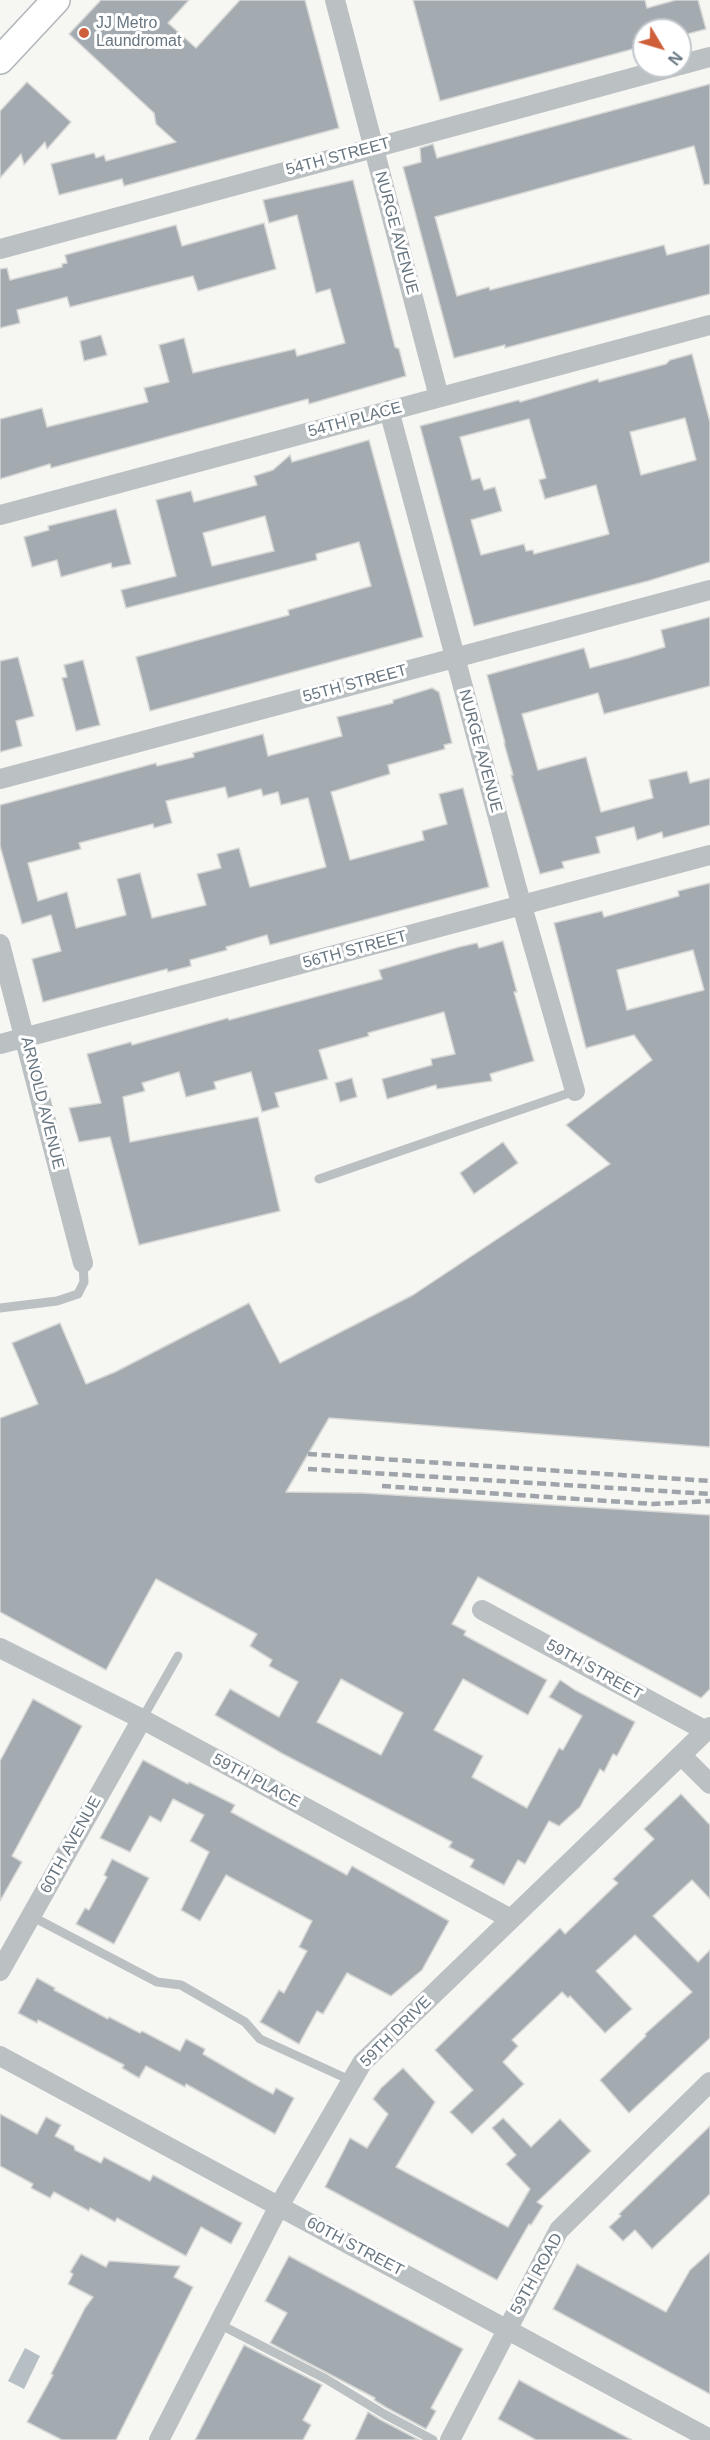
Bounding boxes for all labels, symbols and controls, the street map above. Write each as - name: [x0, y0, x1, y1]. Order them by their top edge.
- place label: JJ Metro Laundromat: [96, 14, 181, 52]
- north arrow: [632, 18, 692, 78]
- marker: JJ Metro Laundromat: [77, 26, 91, 40]
- text: N: [665, 48, 685, 68]
- street label: 54TH STREET: [284, 134, 392, 180]
- street label: NURGE AVENUE: [370, 169, 422, 297]
- street label: 54TH PLACE: [306, 398, 404, 442]
- street label: 55TH STREET: [301, 661, 409, 707]
- street label: NURGE AVENUE: [454, 687, 506, 815]
- street label: 56TH STREET: [301, 927, 409, 973]
- street label: ARNOLD AVENUE: [16, 1035, 68, 1171]
- street label: 59TH STREET: [543, 1636, 645, 1704]
- street label: 59TH PLACE: [209, 1750, 303, 1812]
- street label: 60TH AVENUE: [36, 1793, 106, 1897]
- street label: 59TH DRIVE: [357, 1993, 435, 2071]
- street label: 60TH STREET: [303, 2213, 407, 2281]
- street label: 59TH ROAD: [507, 2230, 567, 2318]

